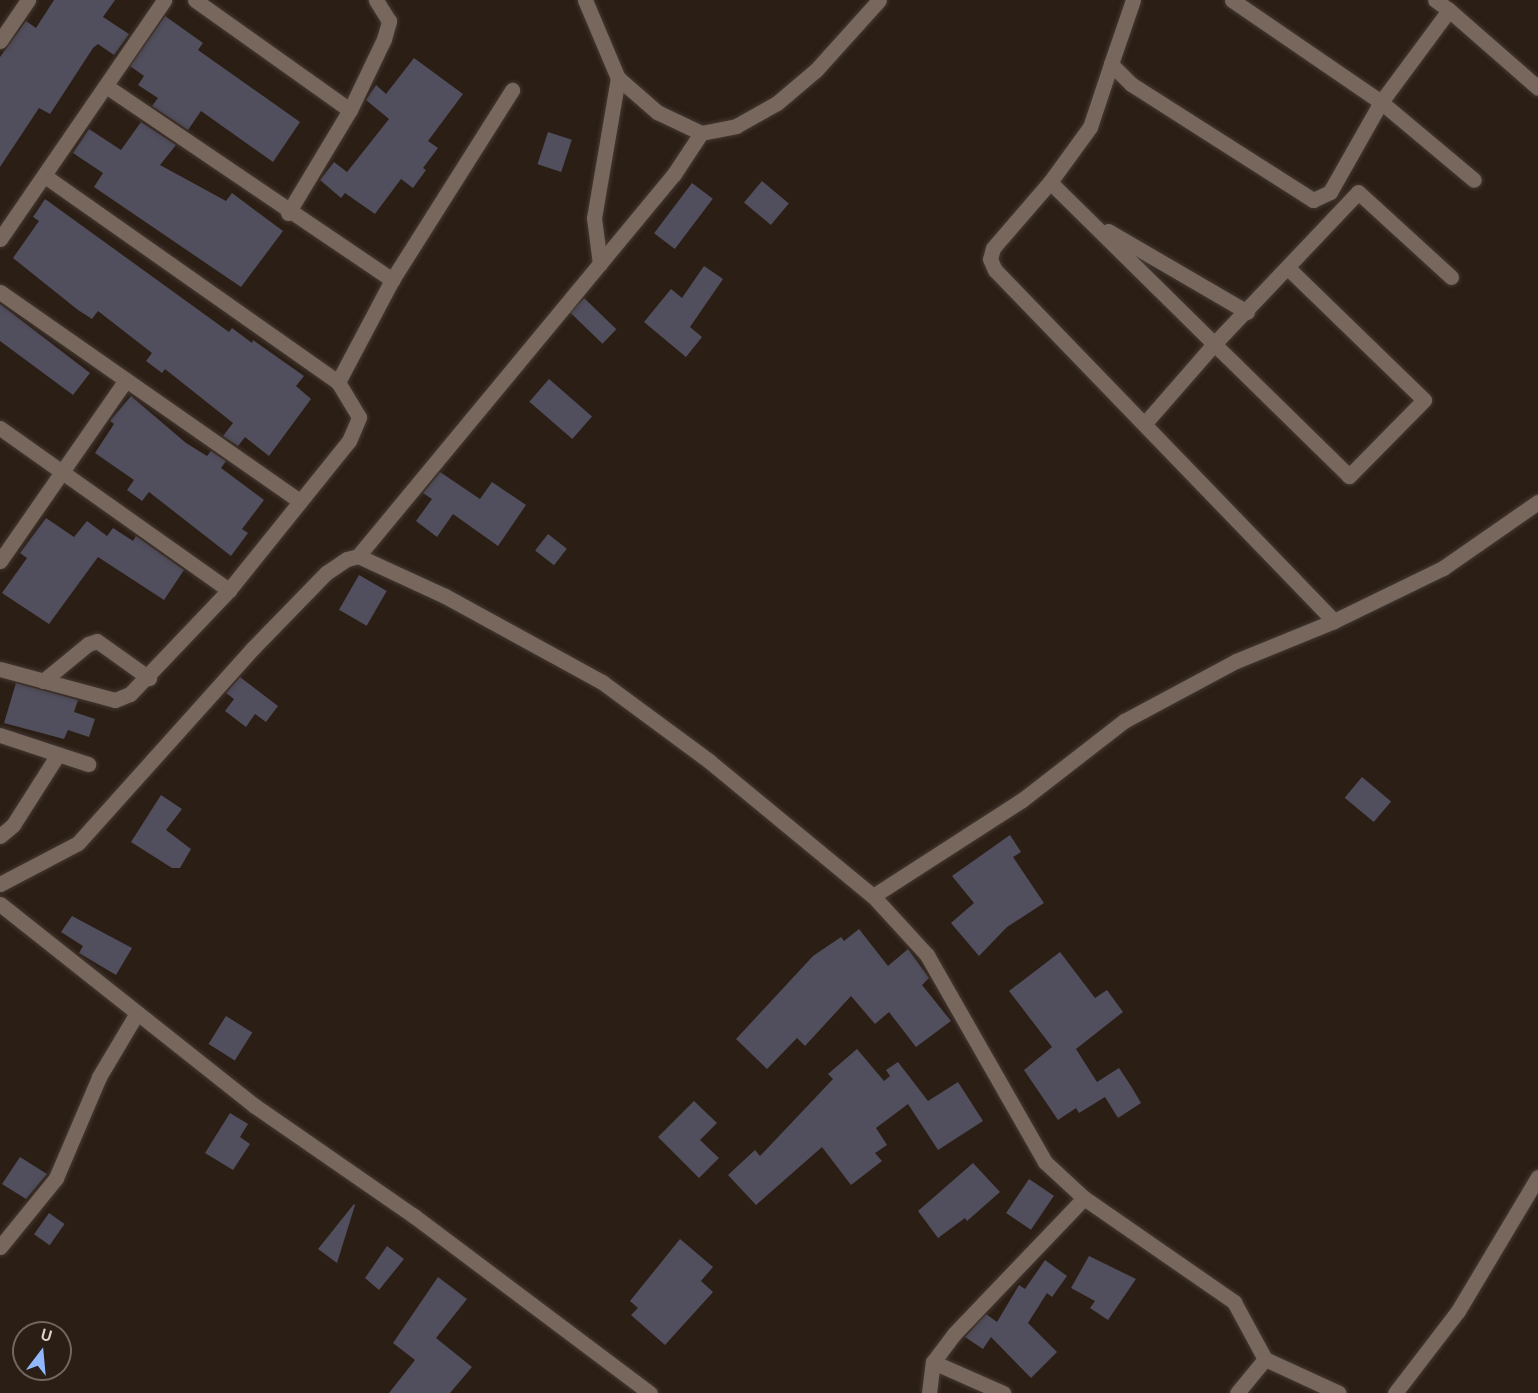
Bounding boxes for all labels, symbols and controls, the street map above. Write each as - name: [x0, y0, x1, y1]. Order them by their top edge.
- north arrow: [12, 1321, 72, 1381]
- text: U: [38, 1324, 55, 1347]

